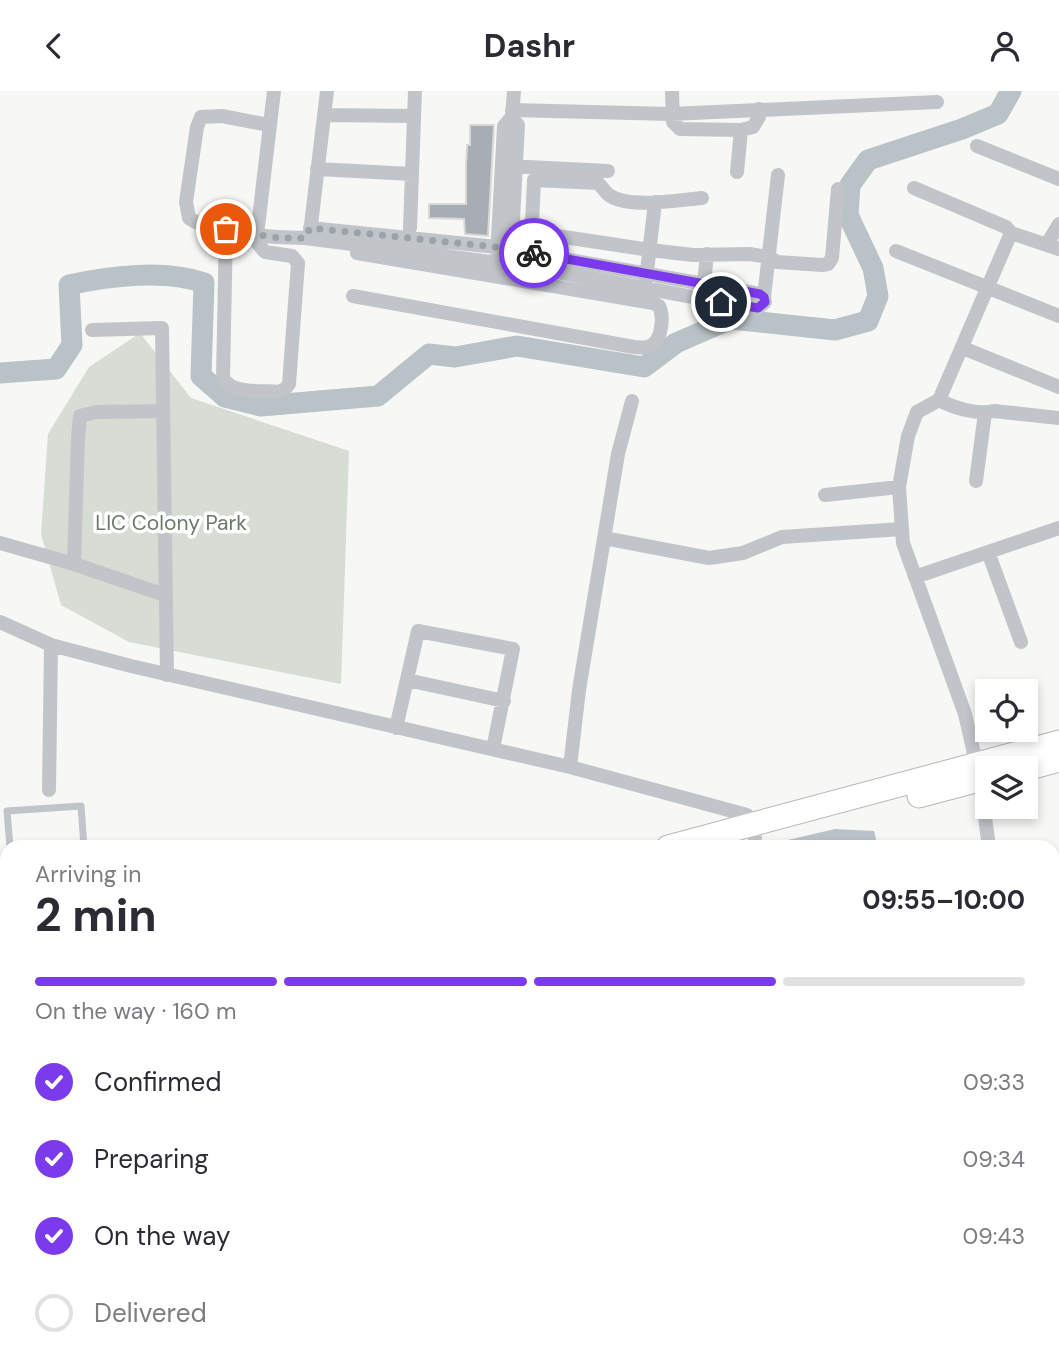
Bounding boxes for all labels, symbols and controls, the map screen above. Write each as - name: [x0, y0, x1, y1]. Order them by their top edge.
- text: Dashr: [484, 25, 575, 67]
- icon: back: [35, 27, 73, 65]
- icon: person: [986, 27, 1024, 65]
- pin: [196, 199, 256, 259]
- icon: bag: [207, 210, 245, 248]
- courier: [499, 218, 569, 288]
- icon: bike: [515, 234, 553, 272]
- pin: [691, 272, 751, 332]
- icon: home: [702, 283, 740, 321]
- park label: LIC Colony Park: [95, 509, 247, 537]
- map controls: [975, 679, 1038, 819]
- button: locate: [975, 679, 1038, 742]
- button: layers: [975, 756, 1038, 819]
- text: Arriving in: [35, 859, 141, 889]
- text: 09:55–10:00: [862, 883, 1025, 917]
- text: 2 min: [35, 885, 157, 945]
- text: On the way · 160 m: [35, 996, 236, 1026]
- icon: check: [35, 1063, 73, 1101]
- text: Confirmed: [94, 1065, 221, 1099]
- text: 09:33: [963, 1067, 1025, 1097]
- icon: check: [35, 1140, 73, 1178]
- text: Preparing: [94, 1142, 209, 1176]
- text: 09:34: [963, 1144, 1025, 1174]
- icon: check: [35, 1217, 73, 1255]
- text: On the way: [94, 1219, 230, 1253]
- text: 09:43: [963, 1221, 1025, 1251]
- text: Delivered: [94, 1296, 207, 1330]

